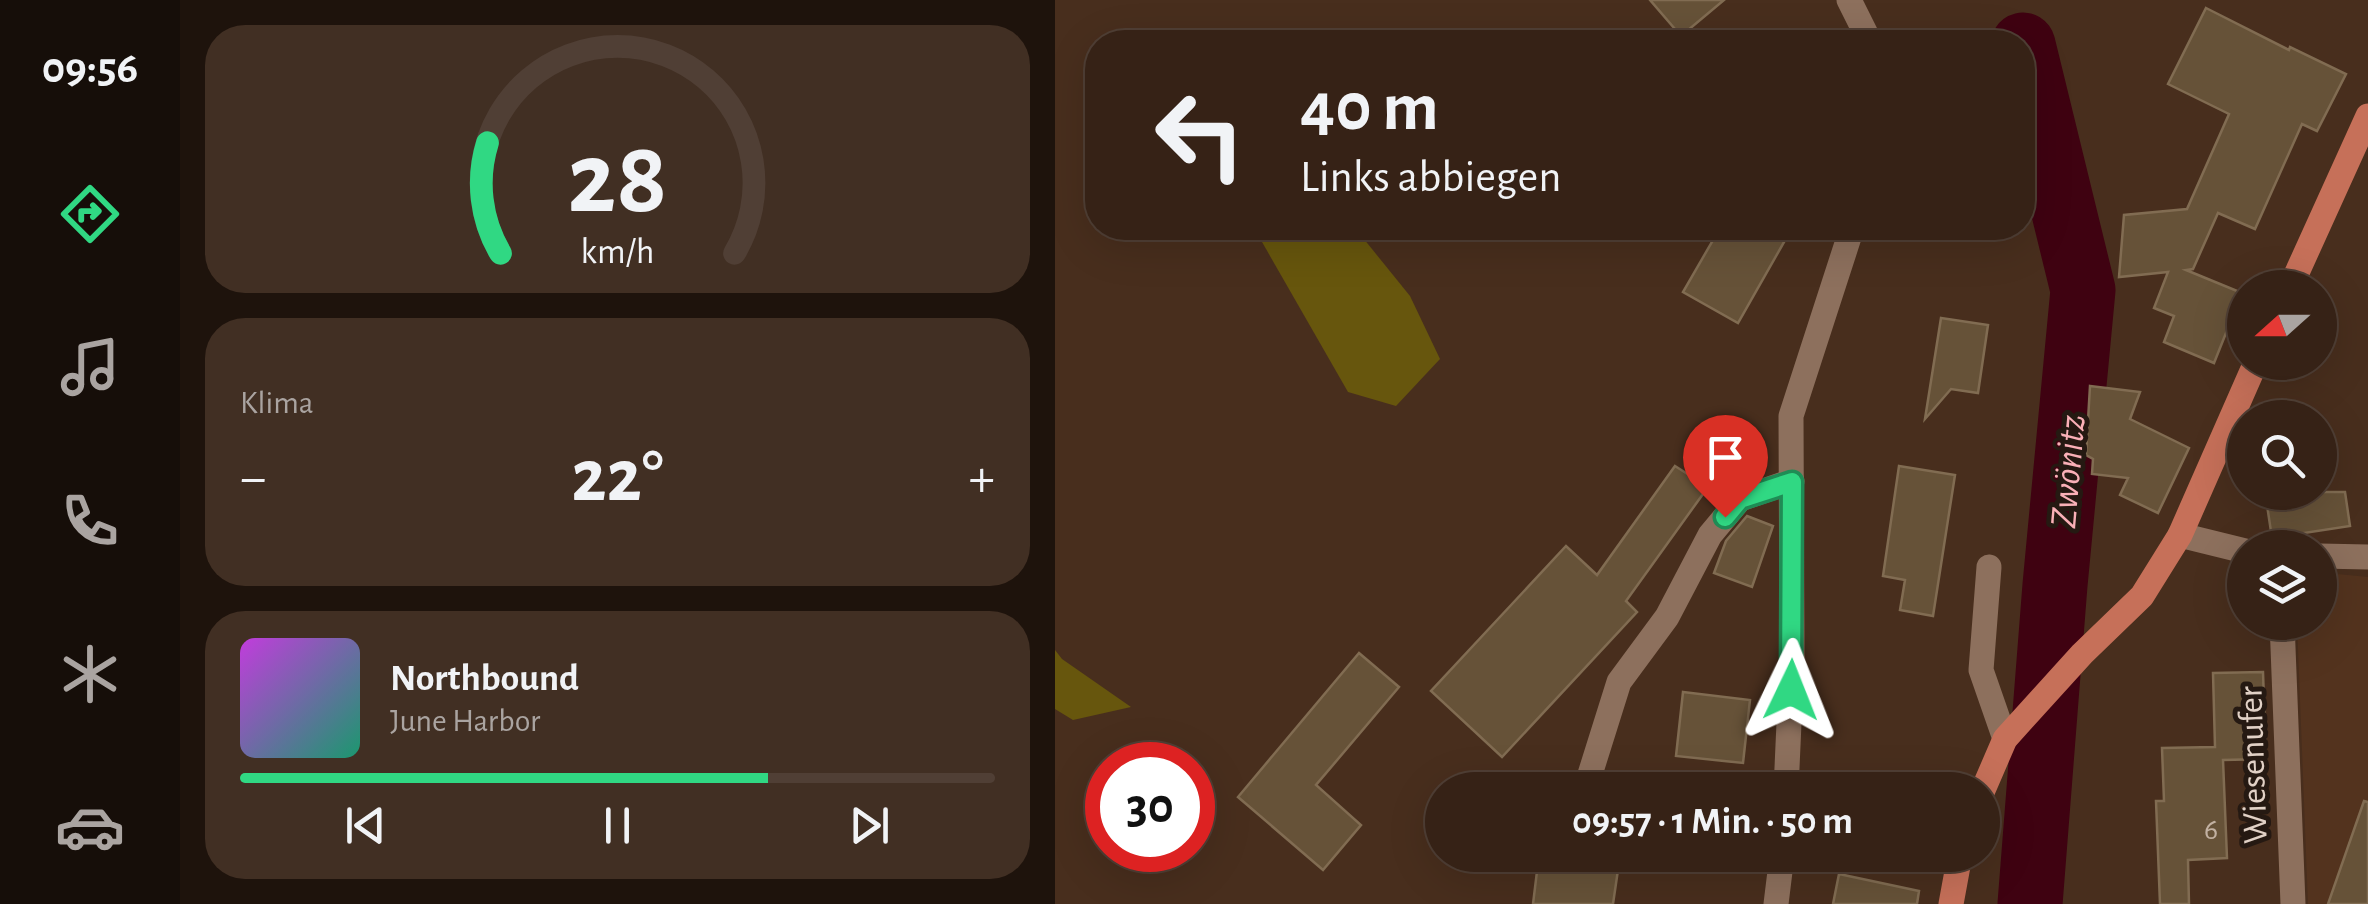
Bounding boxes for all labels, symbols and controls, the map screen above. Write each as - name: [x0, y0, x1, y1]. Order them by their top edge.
- text: 09:56: [42, 46, 138, 91]
- icon: left: [1135, 70, 1265, 200]
- text: 40 m: [1300, 73, 1439, 143]
- text: 28: [567, 128, 668, 232]
- text: Links abbiegen: [1300, 155, 1562, 200]
- icon: directions: [55, 179, 125, 249]
- text: km/h: [581, 234, 654, 270]
- north arrow: [2227, 270, 2337, 380]
- map controls: [2227, 270, 2337, 640]
- icon: music: [55, 332, 125, 402]
- text: Klima: [240, 387, 314, 419]
- button: search: [2227, 400, 2337, 510]
- water label: Zwönitz: [2045, 413, 2093, 529]
- pin: [1683, 415, 1768, 518]
- icon: arrive: [1698, 430, 1753, 485]
- text: 22°: [571, 440, 664, 515]
- text: −: [240, 451, 266, 506]
- text: +: [969, 451, 995, 506]
- icon: phone: [55, 486, 125, 556]
- button: layers: [2227, 530, 2337, 640]
- position arrow: [1739, 638, 1843, 742]
- icon: climate: [55, 639, 125, 709]
- text: Northbound: [390, 660, 579, 698]
- street label: Wiesenufer: [2233, 685, 2274, 844]
- text: June Harbor: [390, 705, 540, 737]
- speed limit sign: 30: [1085, 742, 1215, 872]
- icon: car: [55, 792, 125, 862]
- icon: previous: [338, 798, 393, 853]
- icon: pause: [590, 798, 645, 853]
- icon: next: [842, 798, 897, 853]
- text: 09:57 · 1 Min. · 50 m: [1572, 803, 1853, 841]
- house number: 6: [2204, 815, 2218, 845]

